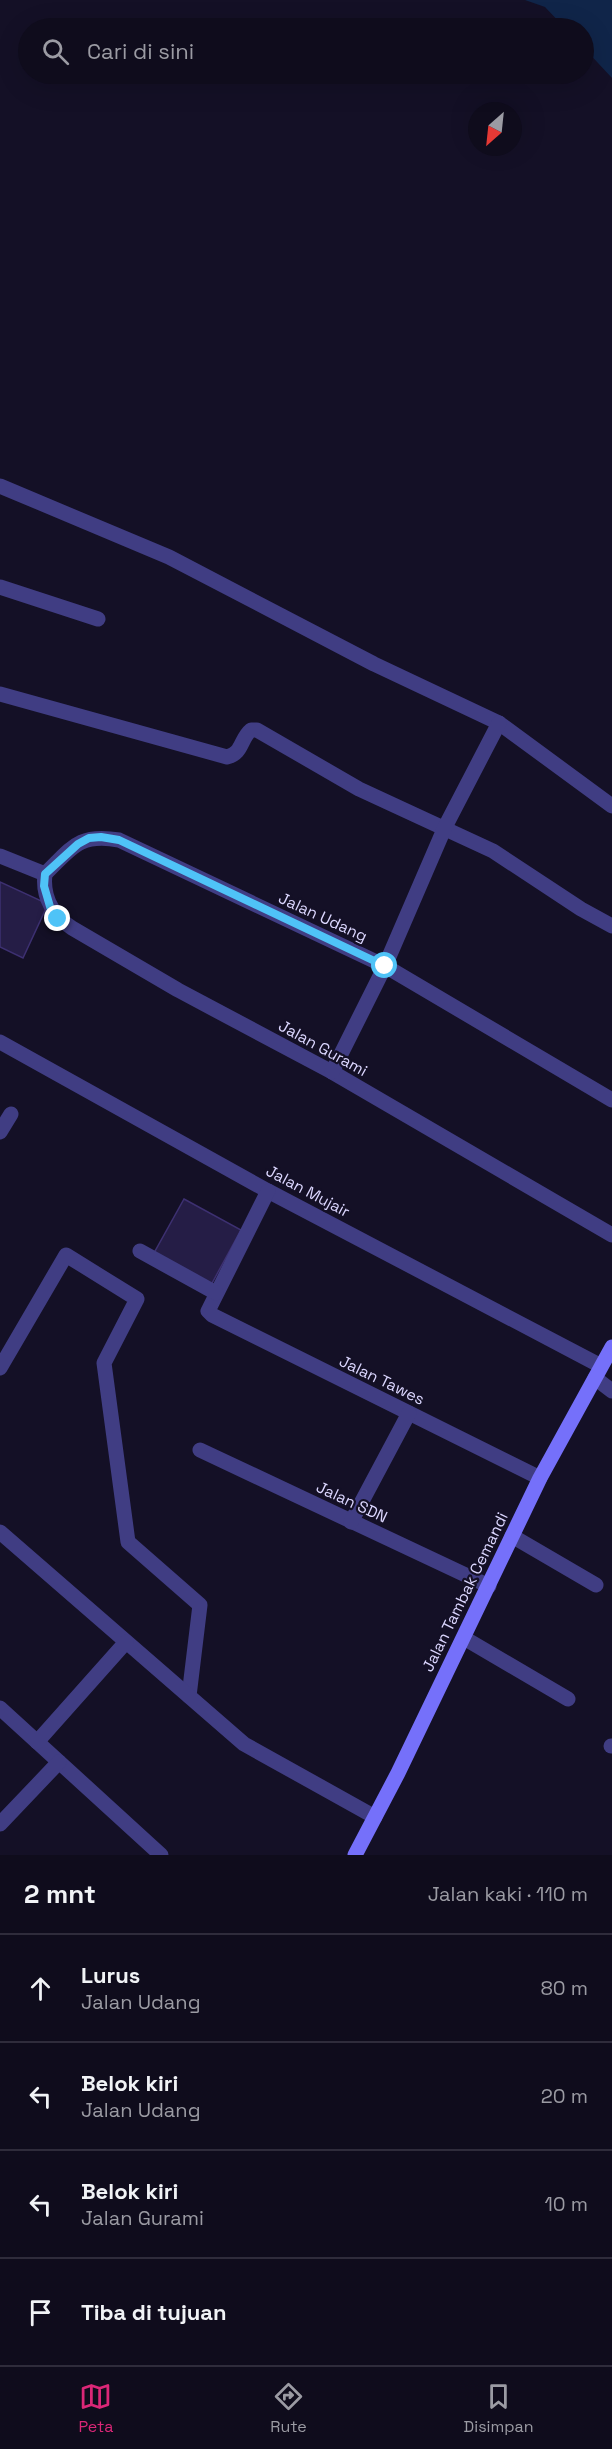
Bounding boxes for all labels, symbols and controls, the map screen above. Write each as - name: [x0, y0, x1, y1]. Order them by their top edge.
- search box: [18, 18, 594, 84]
- icon: search: [39, 35, 72, 68]
- text: Cari di sini: [87, 37, 194, 65]
- north arrow: [468, 102, 522, 156]
- street label: Jalan Udang: [275, 887, 371, 947]
- route end: [44, 905, 70, 931]
- route start: [371, 952, 397, 978]
- street label: Jalan Gurami: [275, 1015, 371, 1081]
- street label: Jalan Mujair: [262, 1160, 354, 1222]
- street label: Jalan Tawes: [336, 1350, 428, 1410]
- street label: Jalan SDN: [313, 1476, 391, 1528]
- street label: Jalan Tambak Cemandi: [417, 1509, 513, 1675]
- text: 2 mnt: [24, 1877, 96, 1911]
- text: Jalan kaki · 110 m: [428, 1881, 588, 1907]
- text: Lurus: [81, 1961, 140, 1989]
- icon: ahead: [24, 1972, 57, 2005]
- text: 80 m: [540, 1975, 588, 2001]
- text: Jalan Udang: [81, 1989, 200, 2015]
- text: Belok kiri: [81, 2069, 178, 2097]
- icon: left: [24, 2080, 57, 2113]
- text: 20 m: [541, 2083, 588, 2109]
- text: Jalan Udang: [81, 2097, 200, 2123]
- text: Belok kiri: [81, 2177, 178, 2205]
- icon: left: [24, 2188, 57, 2221]
- text: 10 m: [544, 2191, 588, 2217]
- text: Jalan Gurami: [81, 2205, 204, 2231]
- icon: arrive: [24, 2296, 57, 2329]
- text: Tiba di tujuan: [81, 2298, 227, 2326]
- tab: Peta: [78, 2380, 113, 2437]
- tab: Rute: [270, 2380, 307, 2437]
- tab: Disimpan: [464, 2380, 534, 2437]

